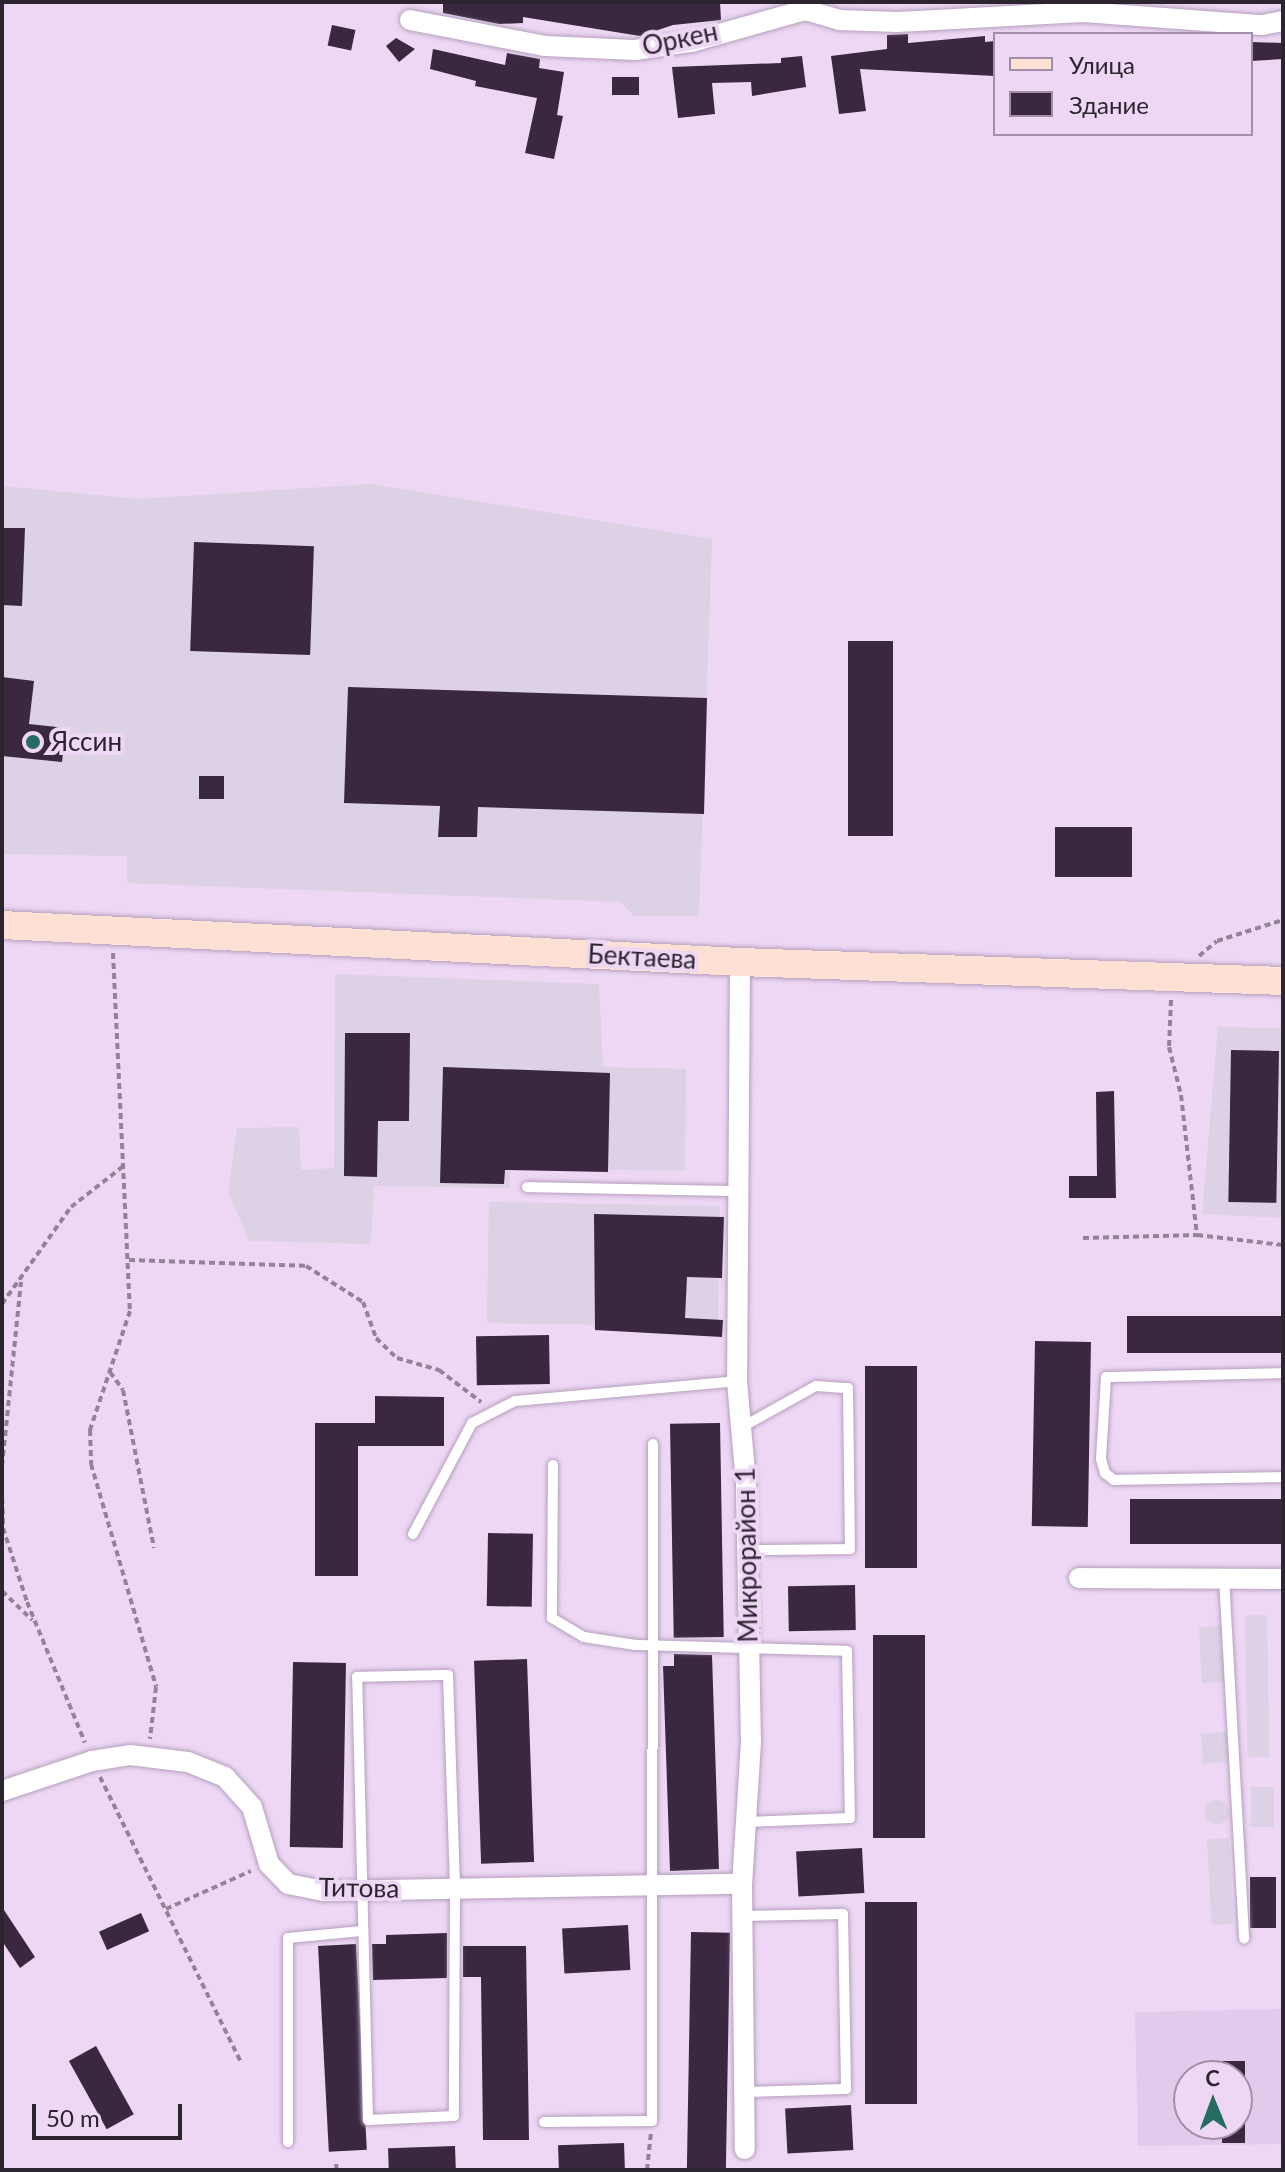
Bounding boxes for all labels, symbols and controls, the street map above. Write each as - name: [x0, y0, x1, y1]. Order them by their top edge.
- street label: Оркен: [639, 16, 721, 62]
- legend: [993, 32, 1253, 136]
- text: Улица: [1069, 50, 1135, 79]
- text: Здание: [1069, 90, 1149, 119]
- place label: Яссин: [51, 726, 122, 758]
- marker: Яссин: [22, 731, 44, 753]
- street label: Бектаева: [587, 939, 697, 975]
- street label: Микрорайон 1: [730, 1467, 764, 1643]
- street label: Титова: [318, 1872, 400, 1904]
- north arrow: [1173, 2060, 1253, 2140]
- text: С: [1205, 2064, 1220, 2091]
- scale bar: [36, 2088, 186, 2138]
- text: 50 m: [46, 2103, 100, 2132]

